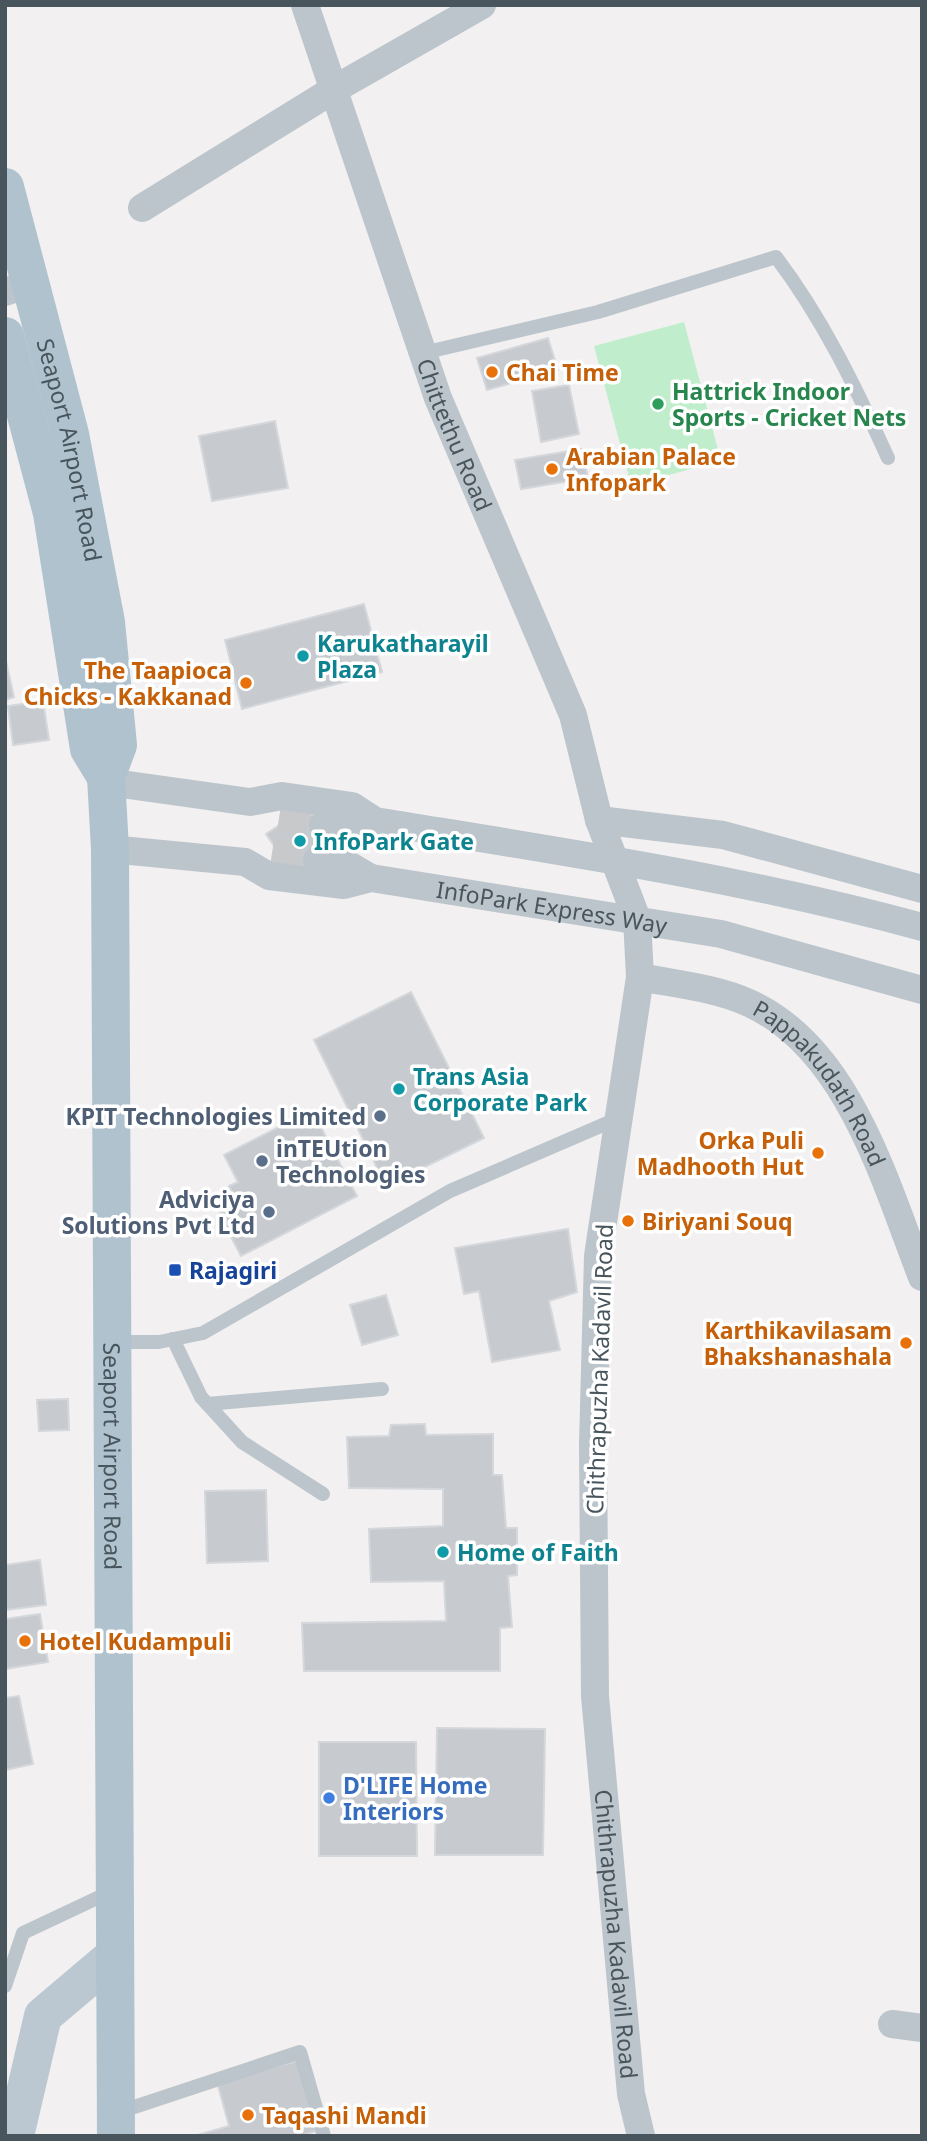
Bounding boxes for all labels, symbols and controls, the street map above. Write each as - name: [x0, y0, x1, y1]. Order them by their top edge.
- street label: Seaport Airport Road: [30, 335, 110, 564]
- street label: Chittethu Road: [410, 354, 500, 516]
- place label: Chai Time: [506, 356, 619, 388]
- marker: Chai Time: [484, 364, 500, 380]
- place label: Hattrick Indoor Sports - Cricket Nets: [672, 375, 906, 433]
- marker: Hattrick Indoor Sports - Cricket Nets: [650, 396, 666, 412]
- place label: Arabian Palace Infopark: [566, 440, 736, 498]
- marker: Arabian Palace Infopark: [544, 461, 560, 477]
- place label: Karukatharayil Plaza: [317, 627, 489, 685]
- marker: Karukatharayil Plaza: [295, 648, 311, 664]
- place label: The Taapioca Chicks - Kakkanad: [24, 654, 232, 712]
- marker: The Taapioca Chicks - Kakkanad: [238, 675, 254, 691]
- place label: InfoPark Gate: [314, 825, 474, 857]
- marker: InfoPark Gate: [292, 833, 308, 849]
- street label: InfoPark Express Way: [434, 873, 670, 941]
- street label: Pappakudath Road: [748, 992, 894, 1171]
- place label: Trans Asia Corporate Park: [413, 1060, 588, 1118]
- marker: Trans Asia Corporate Park: [391, 1081, 407, 1097]
- place label: KPIT Technologies Limited: [66, 1100, 366, 1132]
- marker: KPIT Technologies Limited: [372, 1108, 388, 1124]
- place label: Orka Puli Madhooth Hut: [637, 1124, 804, 1182]
- place label: inTEUtion Technologies: [276, 1132, 425, 1190]
- marker: Orka Puli Madhooth Hut: [810, 1145, 826, 1161]
- marker: inTEUtion Technologies: [254, 1153, 270, 1169]
- place label: Adviciya Solutions Pvt Ltd: [62, 1183, 255, 1241]
- marker: Adviciya Solutions Pvt Ltd: [261, 1204, 277, 1220]
- place label: Biriyani Souq: [642, 1205, 793, 1237]
- marker: Biriyani Souq: [620, 1213, 636, 1229]
- street label: Chithrapuzha Kadavil Road: [578, 1223, 620, 1515]
- place label: Rajagiri: [189, 1254, 277, 1286]
- marker: Rajagiri: [167, 1262, 183, 1278]
- place label: Karthikavilasam Bhakshanashala: [704, 1314, 892, 1372]
- marker: Karthikavilasam Bhakshanashala: [898, 1335, 914, 1351]
- street label: Seaport Airport Road: [96, 1342, 129, 1570]
- place label: Home of Faith: [457, 1536, 619, 1568]
- marker: Home of Faith: [435, 1544, 451, 1560]
- place label: Hotel Kudampuli: [39, 1625, 232, 1657]
- marker: Hotel Kudampuli: [17, 1633, 33, 1649]
- place label: D'LIFE Home Interiors: [343, 1769, 487, 1827]
- street label: Chithrapuzha Kadavil Road: [588, 1788, 646, 2080]
- marker: D'LIFE Home Interiors: [321, 1790, 337, 1806]
- place label: Taqashi Mandi: [262, 2099, 427, 2131]
- marker: Taqashi Mandi: [240, 2107, 256, 2123]

